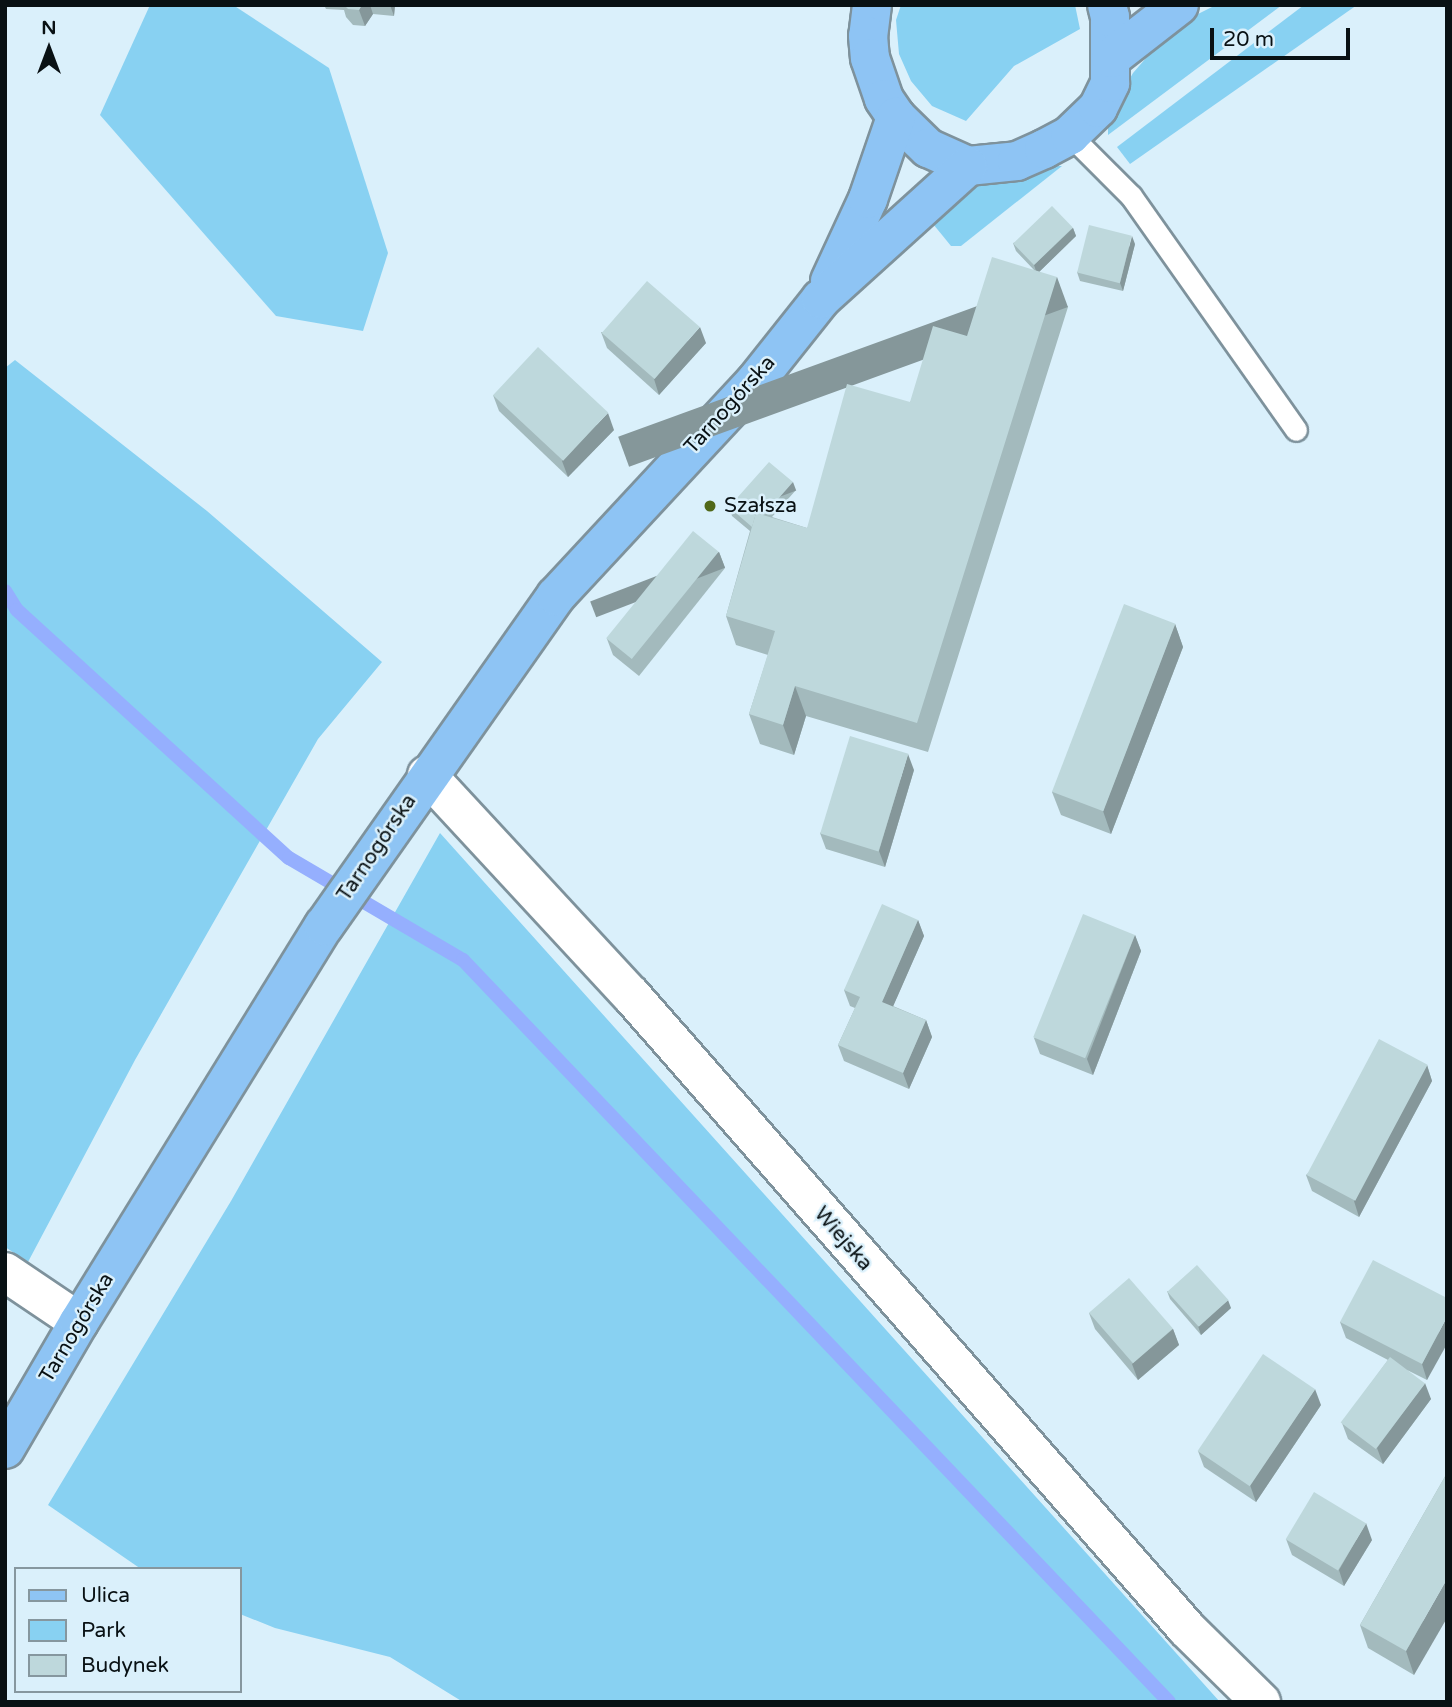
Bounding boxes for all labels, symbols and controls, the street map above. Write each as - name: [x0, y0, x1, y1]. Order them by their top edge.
- north arrow: [14, 14, 84, 84]
- scale bar: [1214, 14, 1354, 58]
- text: N: [41, 17, 57, 39]
- text: 20 m: [1223, 27, 1274, 52]
- street label: Tarnogórska: [679, 351, 781, 459]
- place label: Szałsza: [724, 493, 797, 519]
- marker: Szałsza: [702, 498, 718, 514]
- street label: Tarnogórska: [332, 790, 422, 906]
- street label: Wiejska: [808, 1202, 878, 1276]
- street label: Tarnogórska: [34, 1268, 120, 1388]
- legend: [14, 1567, 242, 1693]
- text: Ulica: [81, 1583, 130, 1608]
- text: Park: [81, 1618, 126, 1643]
- text: Budynek: [81, 1653, 169, 1678]

